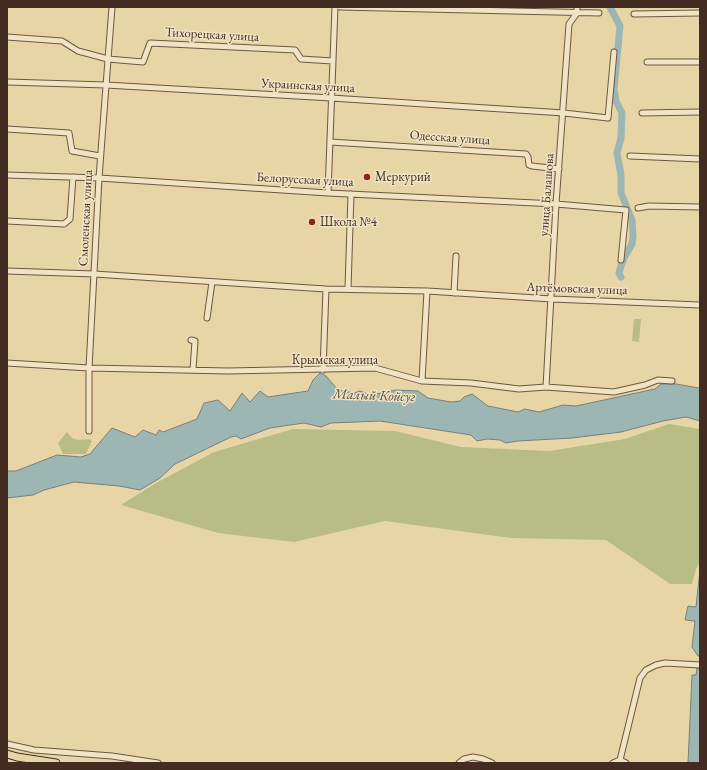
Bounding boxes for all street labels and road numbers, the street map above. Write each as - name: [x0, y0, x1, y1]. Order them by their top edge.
- street label: Тихорецкая улица: [164, 25, 260, 45]
- street label: Украинская улица: [261, 76, 355, 96]
- street label: Одесская улица: [409, 127, 491, 149]
- street label: улица Балашова: [536, 153, 558, 237]
- street label: Смоленская улица: [76, 169, 96, 267]
- street label: Белорусская улица: [256, 170, 354, 190]
- street label: Артёмовская улица: [526, 279, 628, 299]
- street label: Крымская улица: [292, 352, 378, 368]

